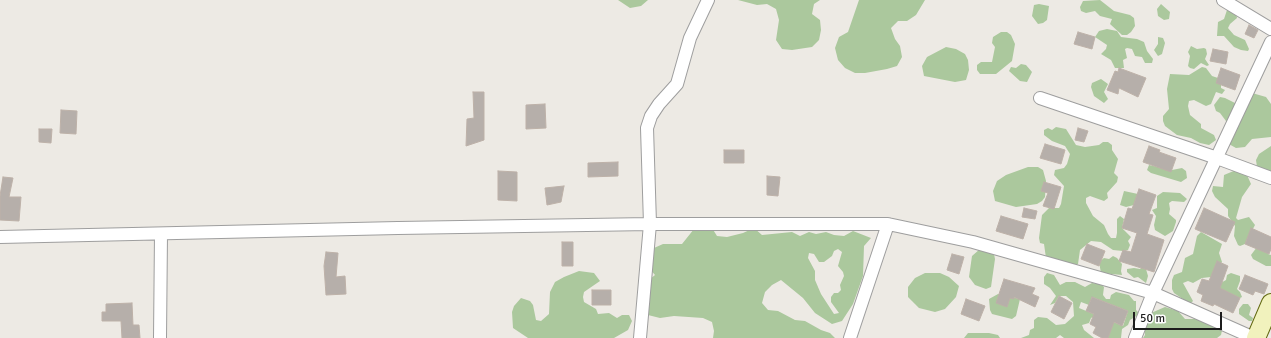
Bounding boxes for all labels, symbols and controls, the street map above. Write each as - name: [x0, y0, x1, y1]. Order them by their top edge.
- scale bar: [1135, 304, 1224, 330]
- text: 50 m: [1140, 311, 1165, 326]

